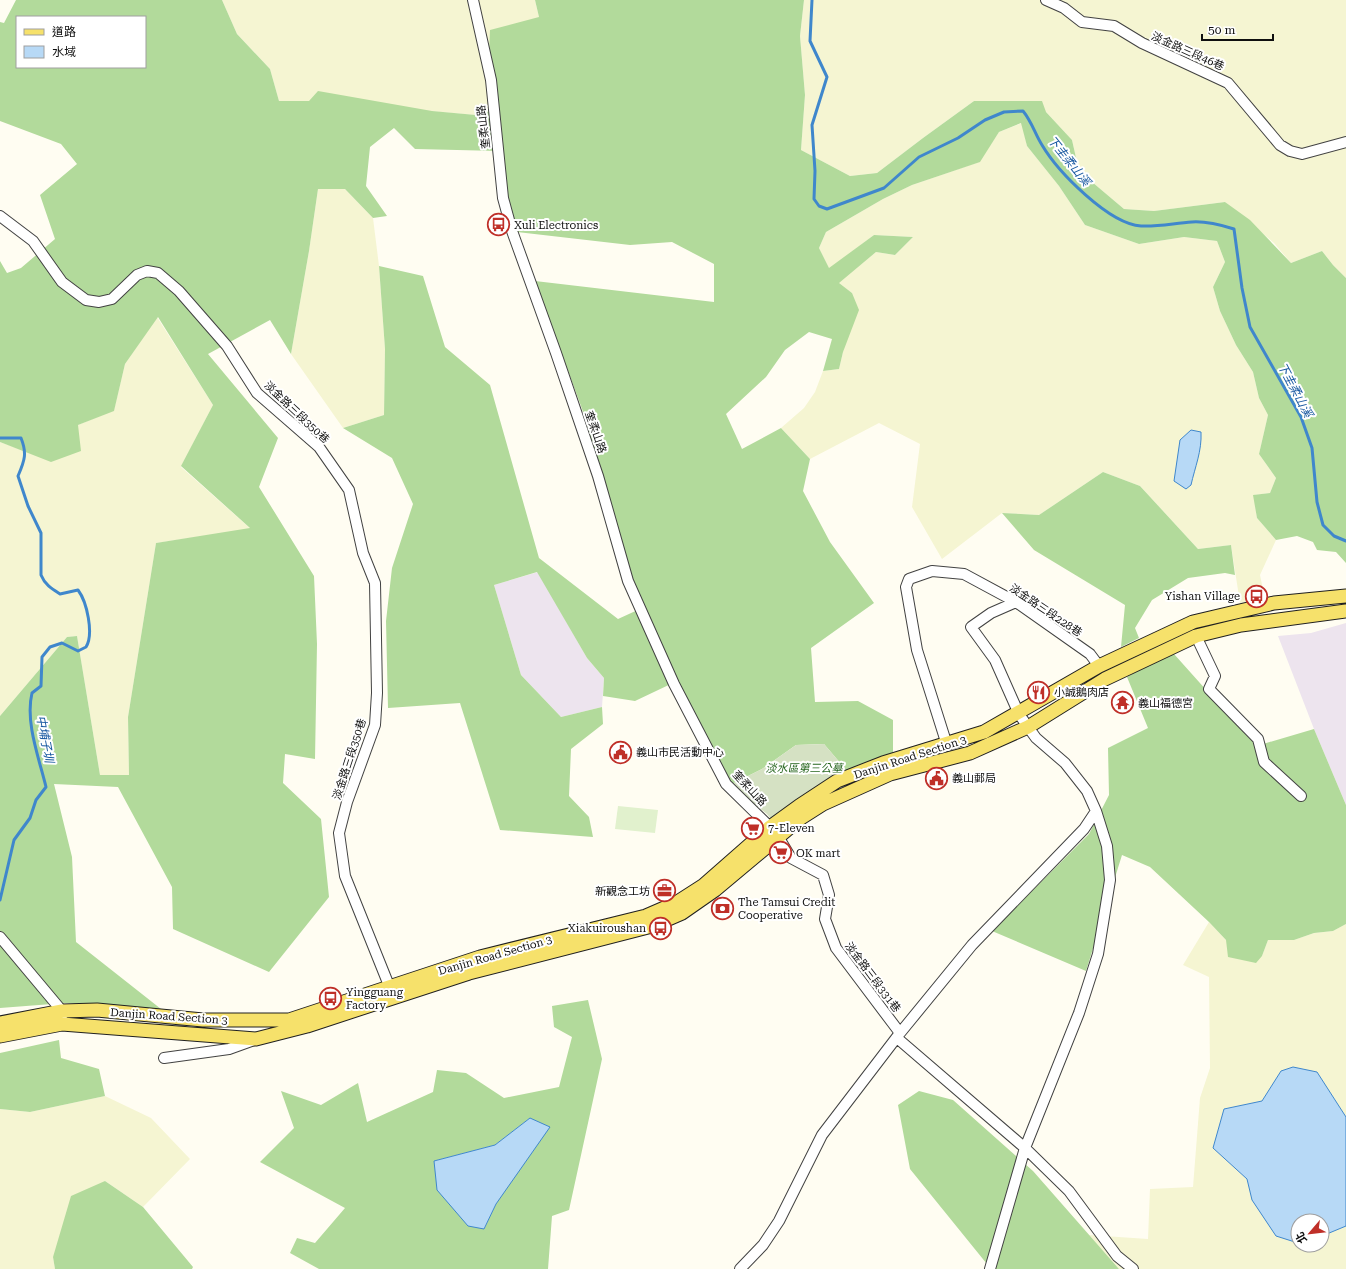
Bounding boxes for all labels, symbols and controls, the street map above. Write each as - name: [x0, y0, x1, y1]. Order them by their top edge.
- legend: [16, 16, 146, 68]
- scale bar: [1202, 16, 1273, 42]
- text: 50 m: [1208, 23, 1235, 37]
- text: 道路: [52, 25, 76, 39]
- street label: 淡金路三段46巷: [1149, 30, 1226, 73]
- text: 水域: [52, 45, 76, 59]
- street label: 奎柔山路: [474, 104, 493, 150]
- water label: 下圭柔山溪: [1045, 133, 1095, 190]
- bus stop icon: Xuli Electronics: [486, 212, 512, 238]
- place label: Xuli Electronics: [514, 219, 598, 232]
- water label: 下圭柔山溪: [1275, 360, 1316, 422]
- street label: 淡金路三段350巷: [261, 379, 332, 446]
- street label: 奎柔山路: [582, 409, 609, 455]
- street label: 淡金路三段228巷: [1007, 581, 1084, 639]
- bus stop icon: Yishan Village: [1243, 583, 1269, 609]
- place label: Yishan Village: [1165, 590, 1240, 603]
- restaurant icon: 小誠鵝肉店: [1025, 679, 1051, 705]
- place label: 小誠鵝肉店: [1054, 686, 1109, 699]
- temple icon: 義山福德宮: [1110, 690, 1136, 716]
- place label: 義山福德宮: [1138, 697, 1193, 710]
- water label: 中埔子圳: [34, 714, 57, 766]
- street label: 淡金路三段350巷: [330, 717, 369, 801]
- street label: Danjin Road Section 3: [852, 733, 968, 782]
- public building icon: 義山市民活動中心: [608, 739, 634, 765]
- place label: 義山市民活動中心: [636, 746, 724, 759]
- park label: 淡水區第三公墓: [766, 762, 844, 775]
- public building icon: 義山郵局: [923, 765, 949, 791]
- street label: 奎柔山路: [730, 768, 769, 809]
- place label: 義山郵局: [952, 772, 996, 785]
- supermarket icon: 7-Eleven: [740, 815, 766, 841]
- place label: 7-Eleven: [768, 822, 815, 835]
- supermarket icon: OK mart: [767, 840, 793, 866]
- place label: OK mart: [796, 847, 840, 860]
- office icon: 新觀念工坊: [652, 878, 678, 904]
- place label: 新觀念工坊: [595, 885, 650, 898]
- bank icon: The Tamsui Credit Cooperative: [709, 895, 735, 921]
- place label: The Tamsui Credit Cooperative: [738, 896, 835, 922]
- bus stop icon: Xiakuiroushan: [648, 915, 674, 941]
- place label: Xiakuiroushan: [568, 922, 646, 935]
- street label: Danjin Road Section 3: [437, 933, 554, 978]
- street label: 淡金路三段331巷: [842, 940, 903, 1015]
- bus stop icon: Yingguang Factory: [318, 985, 344, 1011]
- place label: Yingguang Factory: [346, 986, 404, 1012]
- street label: Danjin Road Section 3: [110, 1006, 228, 1027]
- north arrow: [1290, 1213, 1330, 1253]
- text: 北: [1293, 1230, 1310, 1245]

